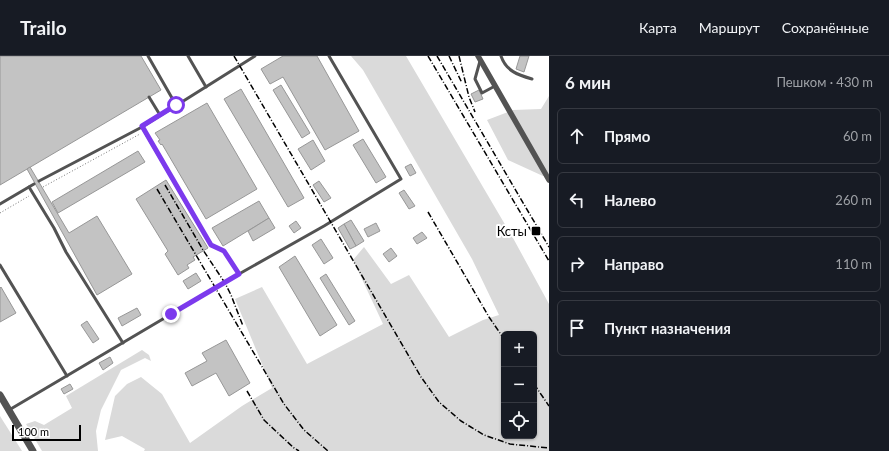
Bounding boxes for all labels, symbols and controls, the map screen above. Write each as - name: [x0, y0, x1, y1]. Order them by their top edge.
- text: Trailo: [20, 16, 67, 39]
- text: Карта: [639, 19, 677, 36]
- text: Маршрут: [699, 19, 760, 36]
- text: Сохранённые: [782, 19, 869, 36]
- text: 6 мин: [565, 72, 611, 93]
- text: Пешком · 430 m: [776, 74, 873, 90]
- route start: [167, 96, 185, 114]
- icon: ahead: [566, 125, 588, 147]
- text: Прямо: [604, 127, 650, 145]
- text: 60 m: [843, 128, 872, 144]
- icon: left: [566, 189, 588, 211]
- text: Налево: [604, 191, 656, 209]
- text: 260 m: [835, 192, 872, 208]
- place label: Ксты: [497, 223, 527, 239]
- marker: Ксты: [530, 225, 542, 237]
- icon: right: [566, 253, 588, 275]
- text: Направо: [604, 255, 664, 273]
- text: 110 m: [835, 256, 872, 272]
- route end: [162, 305, 180, 323]
- icon: arrive: [566, 317, 588, 339]
- text: Пункт назначения: [604, 319, 731, 337]
- map controls: [501, 331, 537, 439]
- button: +: [501, 331, 537, 367]
- button: −: [501, 367, 537, 403]
- button: locate: [501, 403, 537, 439]
- scale bar: [12, 423, 81, 442]
- text: 100 m: [18, 425, 49, 438]

